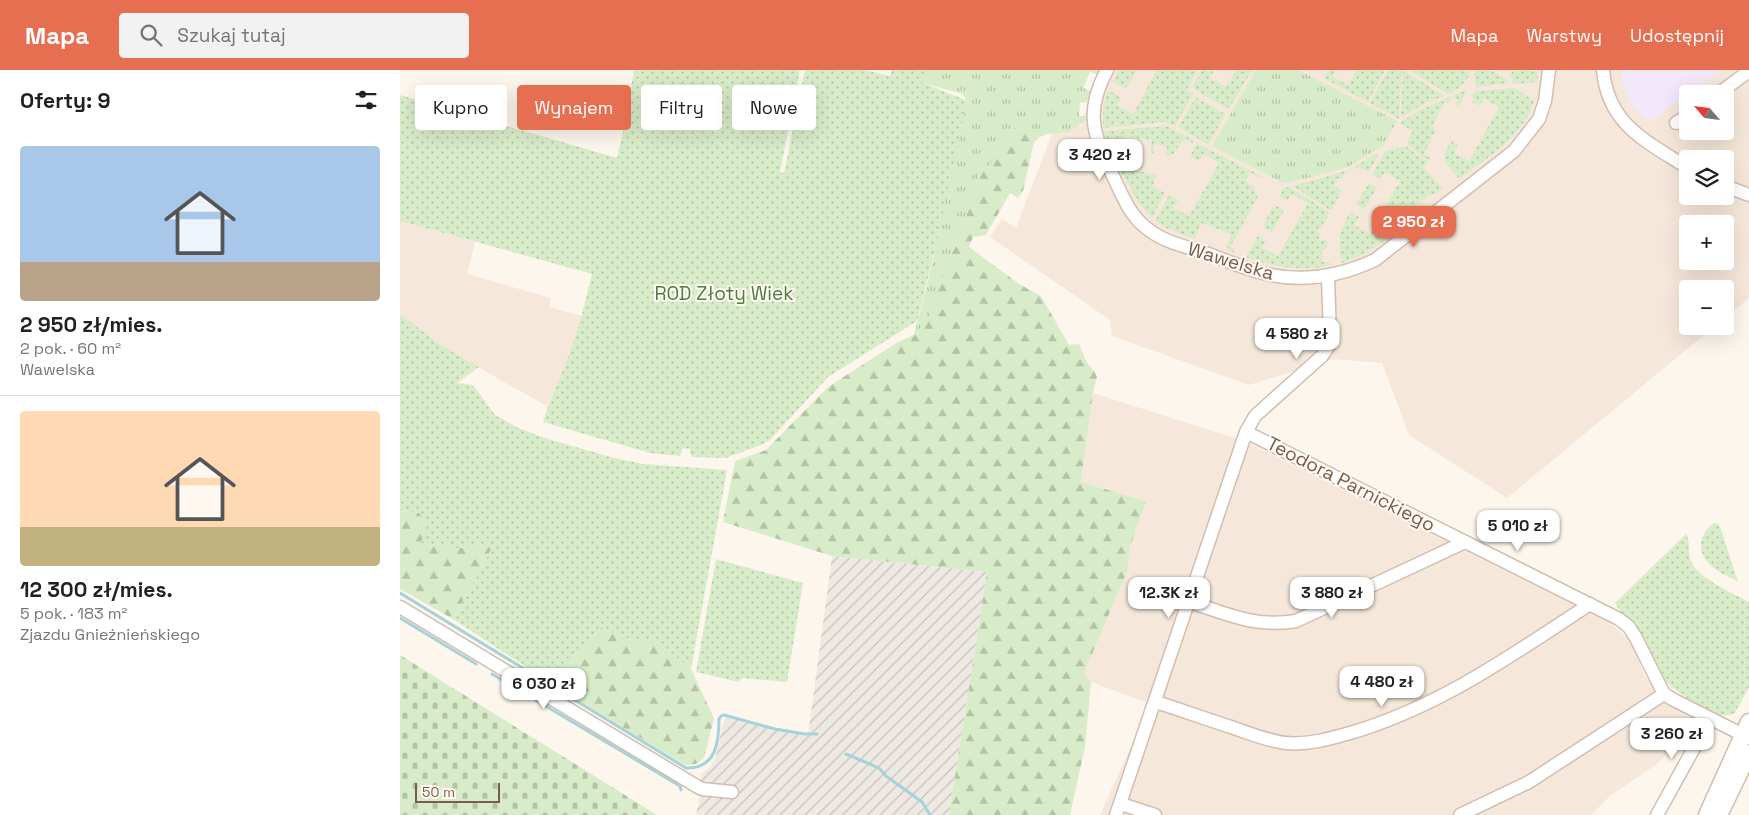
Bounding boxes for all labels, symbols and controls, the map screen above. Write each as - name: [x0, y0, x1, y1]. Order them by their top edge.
- search box: [119, 13, 469, 58]
- text: Mapa: [25, 20, 89, 51]
- icon: search: [137, 21, 165, 49]
- text: Szukaj tutaj: [177, 23, 286, 48]
- text: Mapa: [1451, 24, 1498, 47]
- text: Warstwy: [1526, 24, 1602, 47]
- text: Udostępnij: [1630, 24, 1724, 47]
- chip: Kupno: [415, 85, 507, 130]
- chip: Wynajem: [517, 85, 631, 130]
- chip: Filtry: [641, 85, 722, 130]
- chip: Nowe: [732, 85, 816, 130]
- north arrow: [1679, 85, 1734, 140]
- map controls: [1679, 85, 1734, 335]
- icon: filters: [352, 86, 380, 114]
- text: Oferty: 9: [20, 87, 111, 114]
- pin: 3 420 zł: [1048, 138, 1152, 181]
- text: 3 420 zł: [1069, 144, 1131, 165]
- button: layers: [1679, 150, 1734, 205]
- icon: home: [155, 178, 245, 268]
- pin: 2 950 zł: [1362, 206, 1466, 248]
- text: 2 950 zł: [1383, 211, 1445, 232]
- button: +: [1679, 215, 1734, 270]
- street label: Wawelska: [1185, 236, 1277, 286]
- button: −: [1679, 280, 1734, 335]
- park label: ROD Złoty Wiek: [655, 281, 793, 306]
- text: 2 950 zł/mies.: [20, 311, 162, 338]
- pin: 4 580 zł: [1245, 318, 1349, 360]
- text: 4 580 zł: [1266, 323, 1328, 344]
- text: 2 pok. · 60 m²: [20, 338, 121, 359]
- text: Wawelska: [20, 359, 95, 380]
- street label: Teodora Parnickiego: [1263, 431, 1439, 537]
- icon: home: [155, 444, 245, 534]
- pin: 5 010 zł: [1466, 510, 1570, 552]
- text: 5 010 zł: [1488, 515, 1548, 536]
- text: 12 300 zł/mies.: [20, 576, 173, 603]
- pin: 12.3K zł: [1117, 576, 1221, 619]
- pin: 3 880 zł: [1280, 576, 1384, 619]
- text: 12.3K zł: [1139, 582, 1199, 603]
- text: 3 880 zł: [1301, 582, 1363, 603]
- text: 5 pok. · 183 m²: [20, 603, 127, 624]
- text: Zjazdu Gnieźnieńskiego: [20, 624, 200, 645]
- pin: 4 480 zł: [1330, 666, 1434, 708]
- pin: 6 030 zł: [492, 668, 596, 710]
- text: 4 480 zł: [1350, 671, 1414, 692]
- text: 6 030 zł: [512, 673, 576, 694]
- pin: 3 260 zł: [1620, 718, 1724, 760]
- text: 3 260 zł: [1641, 723, 1703, 744]
- scale bar: [415, 780, 500, 803]
- text: 50 m: [422, 783, 455, 801]

